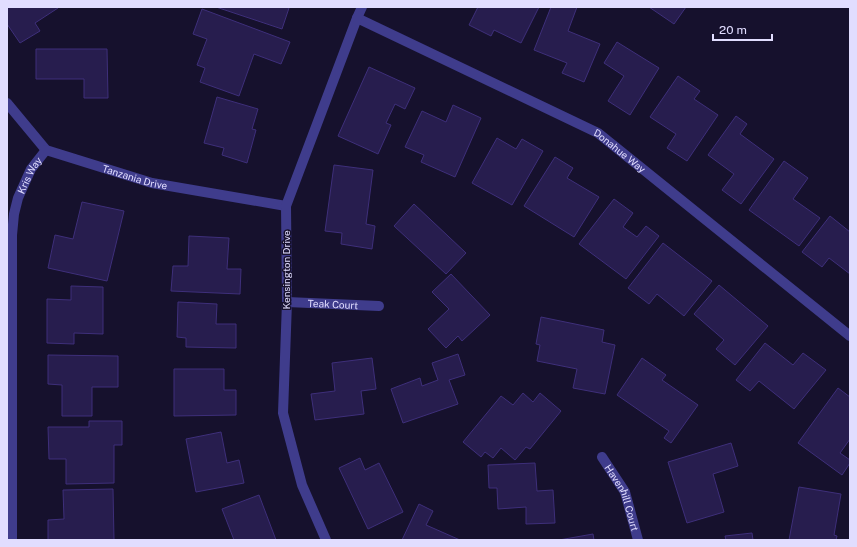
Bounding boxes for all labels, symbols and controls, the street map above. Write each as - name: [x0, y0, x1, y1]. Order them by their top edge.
- scale bar: [713, 16, 772, 42]
- text: 20 m: [719, 23, 747, 37]
- street label: Donahue Way: [592, 126, 649, 175]
- street label: Kris Way: [15, 154, 45, 196]
- street label: Tanzania Drive: [101, 162, 169, 192]
- street label: Kensington Drive: [280, 230, 292, 310]
- street label: Teak Court: [307, 297, 359, 311]
- street label: Havenhill Court: [602, 462, 641, 532]

